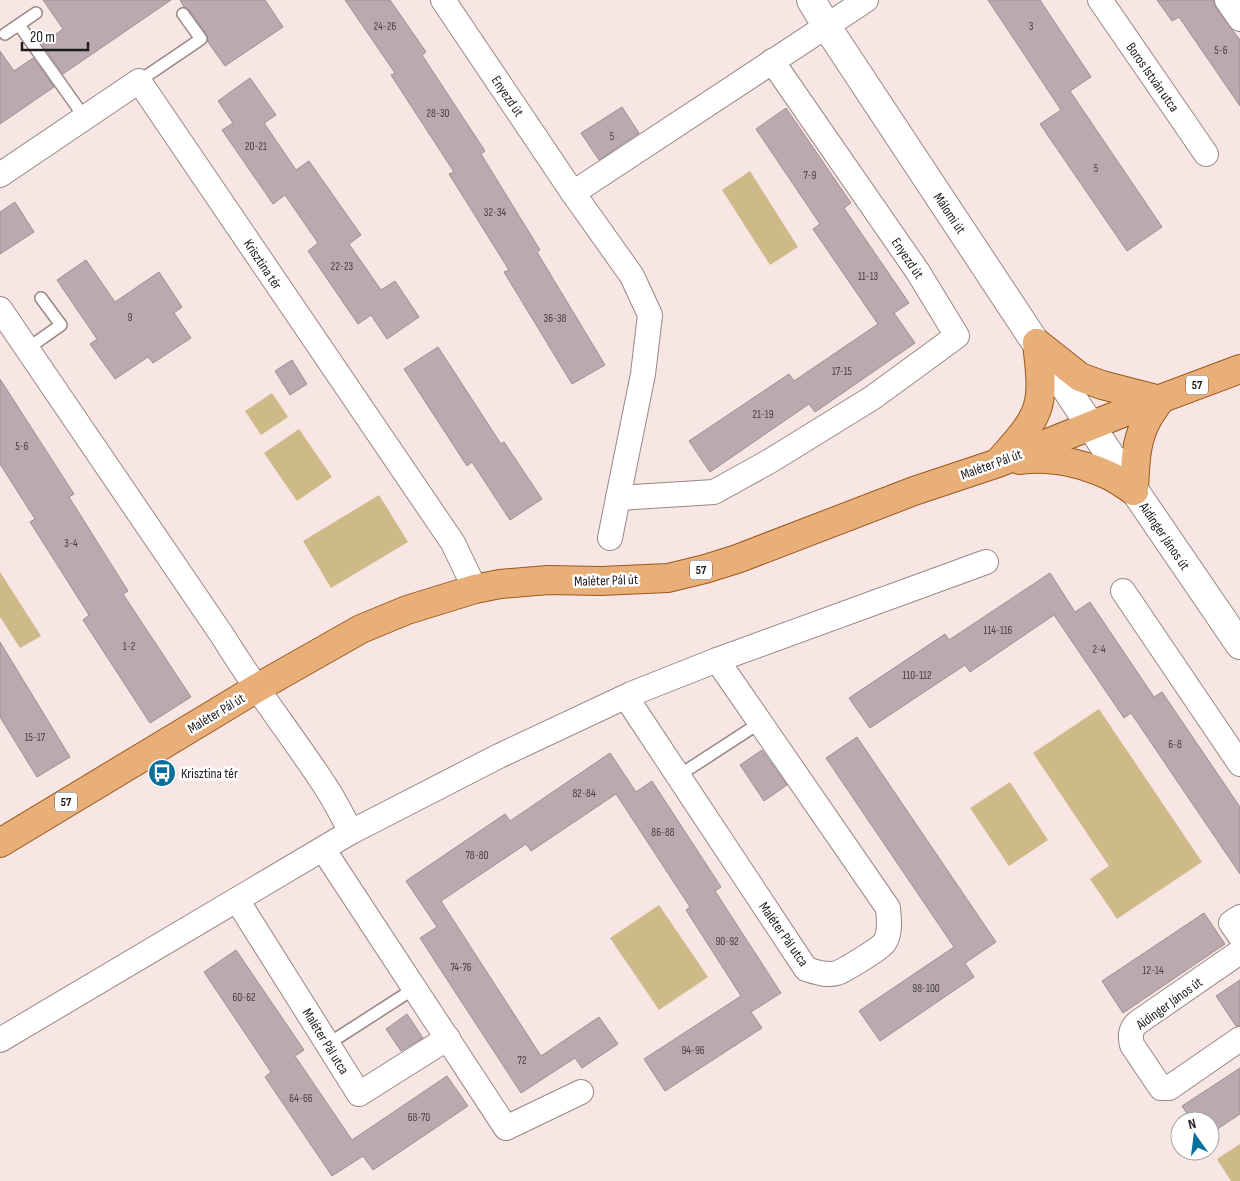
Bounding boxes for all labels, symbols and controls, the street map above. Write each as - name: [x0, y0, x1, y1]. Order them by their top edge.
- scale bar: [22, 20, 89, 52]
- house number: 24-26: [374, 20, 396, 33]
- house number: 3: [1029, 20, 1034, 33]
- text: 20 m: [30, 28, 55, 47]
- street label: Boros István utca: [1122, 39, 1183, 115]
- house number: 5-6: [1214, 44, 1228, 57]
- street label: Enyezd út: [488, 73, 527, 120]
- house number: 28-30: [427, 107, 450, 120]
- house number: 5: [610, 130, 614, 143]
- house number: 20-21: [245, 140, 267, 153]
- house number: 5: [1094, 162, 1098, 175]
- house number: 7-9: [804, 169, 817, 182]
- street label: Málomi út: [930, 189, 970, 237]
- house number: 32-34: [484, 206, 507, 219]
- street label: Enyezd út: [888, 235, 927, 282]
- street label: Krisztina tér: [240, 236, 286, 293]
- house number: 22-23: [331, 260, 354, 273]
- house number: 11-13: [858, 270, 878, 283]
- house number: 9: [128, 311, 133, 324]
- house number: 36-38: [544, 312, 567, 325]
- house number: 17-15: [832, 365, 852, 378]
- road number: 57: [1186, 376, 1208, 394]
- house number: 21-19: [752, 408, 774, 421]
- house number: 5-6: [15, 440, 29, 453]
- street label: Maléter Pál út: [958, 446, 1024, 483]
- street label: Aidinger János út: [1135, 498, 1193, 573]
- house number: 3-4: [64, 537, 78, 550]
- road number: 57: [690, 560, 712, 580]
- street label: Maléter Pál út: [574, 571, 638, 590]
- house number: 114-116: [984, 624, 1013, 637]
- house number: 1-2: [123, 640, 136, 653]
- house number: 2-4: [1092, 643, 1106, 656]
- house number: 110-112: [902, 669, 932, 682]
- street label: Maléter Pál út: [184, 690, 248, 737]
- house number: 15-17: [25, 731, 46, 744]
- house number: 6-8: [1168, 738, 1182, 751]
- bus stop icon: Krisztina tér: [147, 758, 177, 788]
- place label: Krisztina tér: [181, 765, 238, 782]
- house number: 82-84: [572, 787, 596, 800]
- road number: 57: [55, 792, 77, 812]
- house number: 86-88: [651, 826, 675, 839]
- house number: 78-80: [466, 849, 489, 862]
- street label: Maléter Pál utca: [755, 899, 812, 970]
- house number: 90-92: [715, 935, 739, 948]
- house number: 74-76: [450, 961, 472, 974]
- house number: 12-14: [1143, 964, 1164, 977]
- street label: Aidinger János út: [1132, 974, 1206, 1034]
- house number: 98-100: [912, 982, 940, 995]
- house number: 60-62: [232, 991, 256, 1004]
- street label: Maléter Pál utca: [299, 1005, 353, 1077]
- house number: 94-96: [681, 1044, 705, 1057]
- house number: 72: [518, 1054, 527, 1067]
- house number: 64-66: [289, 1092, 313, 1105]
- house number: 68-70: [408, 1111, 430, 1124]
- north arrow: [1170, 1111, 1220, 1161]
- text: N: [1186, 1115, 1198, 1133]

